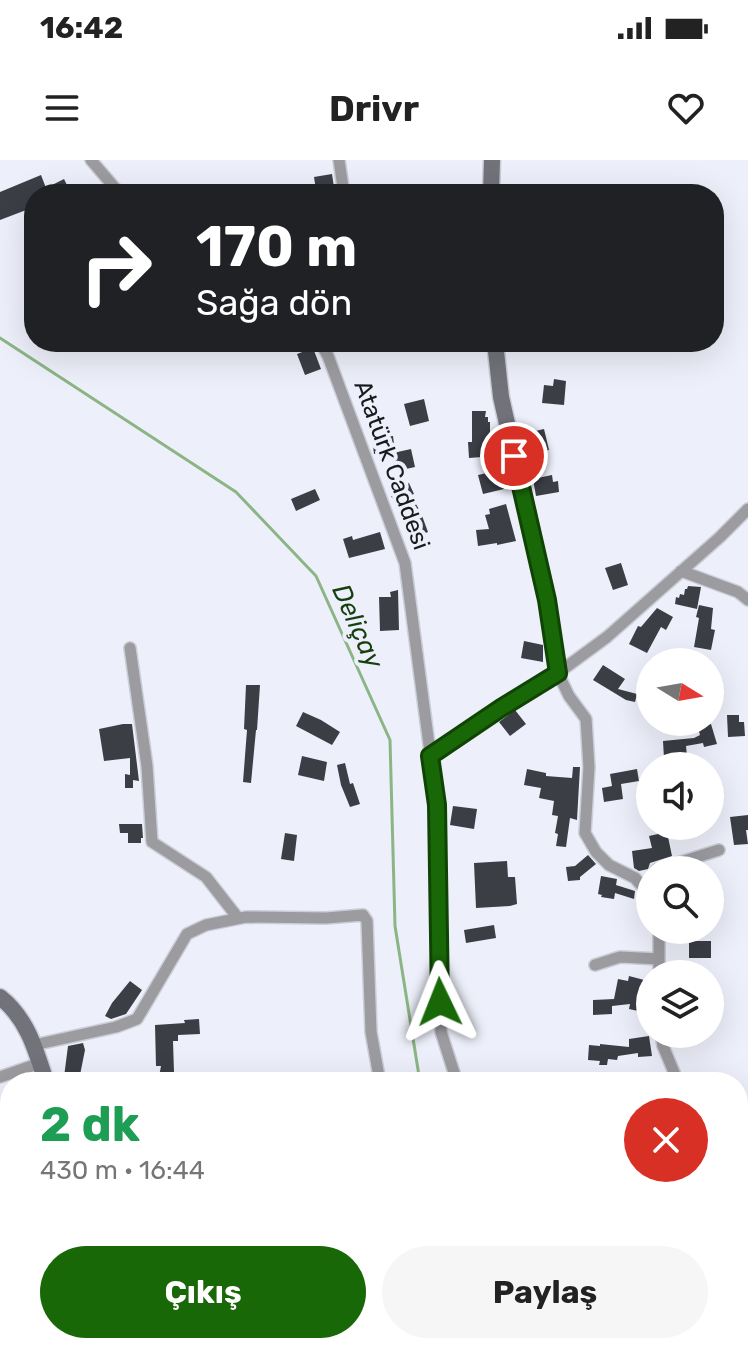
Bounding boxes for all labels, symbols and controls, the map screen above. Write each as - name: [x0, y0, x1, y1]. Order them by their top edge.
- text: 16:42: [40, 10, 123, 46]
- icon: menu: [40, 86, 84, 130]
- icon: heart: [664, 86, 708, 130]
- text: Drivr: [329, 87, 419, 130]
- text: 170 m: [196, 214, 357, 280]
- icon: right: [64, 216, 168, 320]
- text: Sağa dön: [196, 281, 352, 324]
- street label: Atatürk Caddesi: [348, 376, 436, 554]
- pin: [480, 422, 548, 490]
- icon: arrive: [492, 434, 536, 478]
- water label: Deliçay: [325, 579, 390, 674]
- north arrow: [636, 648, 724, 736]
- map controls: [636, 648, 724, 1048]
- button: sound: [636, 752, 724, 840]
- button: search: [636, 856, 724, 944]
- position arrow: [398, 960, 482, 1044]
- button: layers: [636, 960, 724, 1048]
- text: 2 dk: [40, 1096, 140, 1153]
- button: close: [624, 1098, 708, 1182]
- text: 430 m · 16:44: [40, 1155, 205, 1186]
- button: Çıkış: [40, 1246, 366, 1338]
- button: Paylaş: [382, 1246, 708, 1338]

